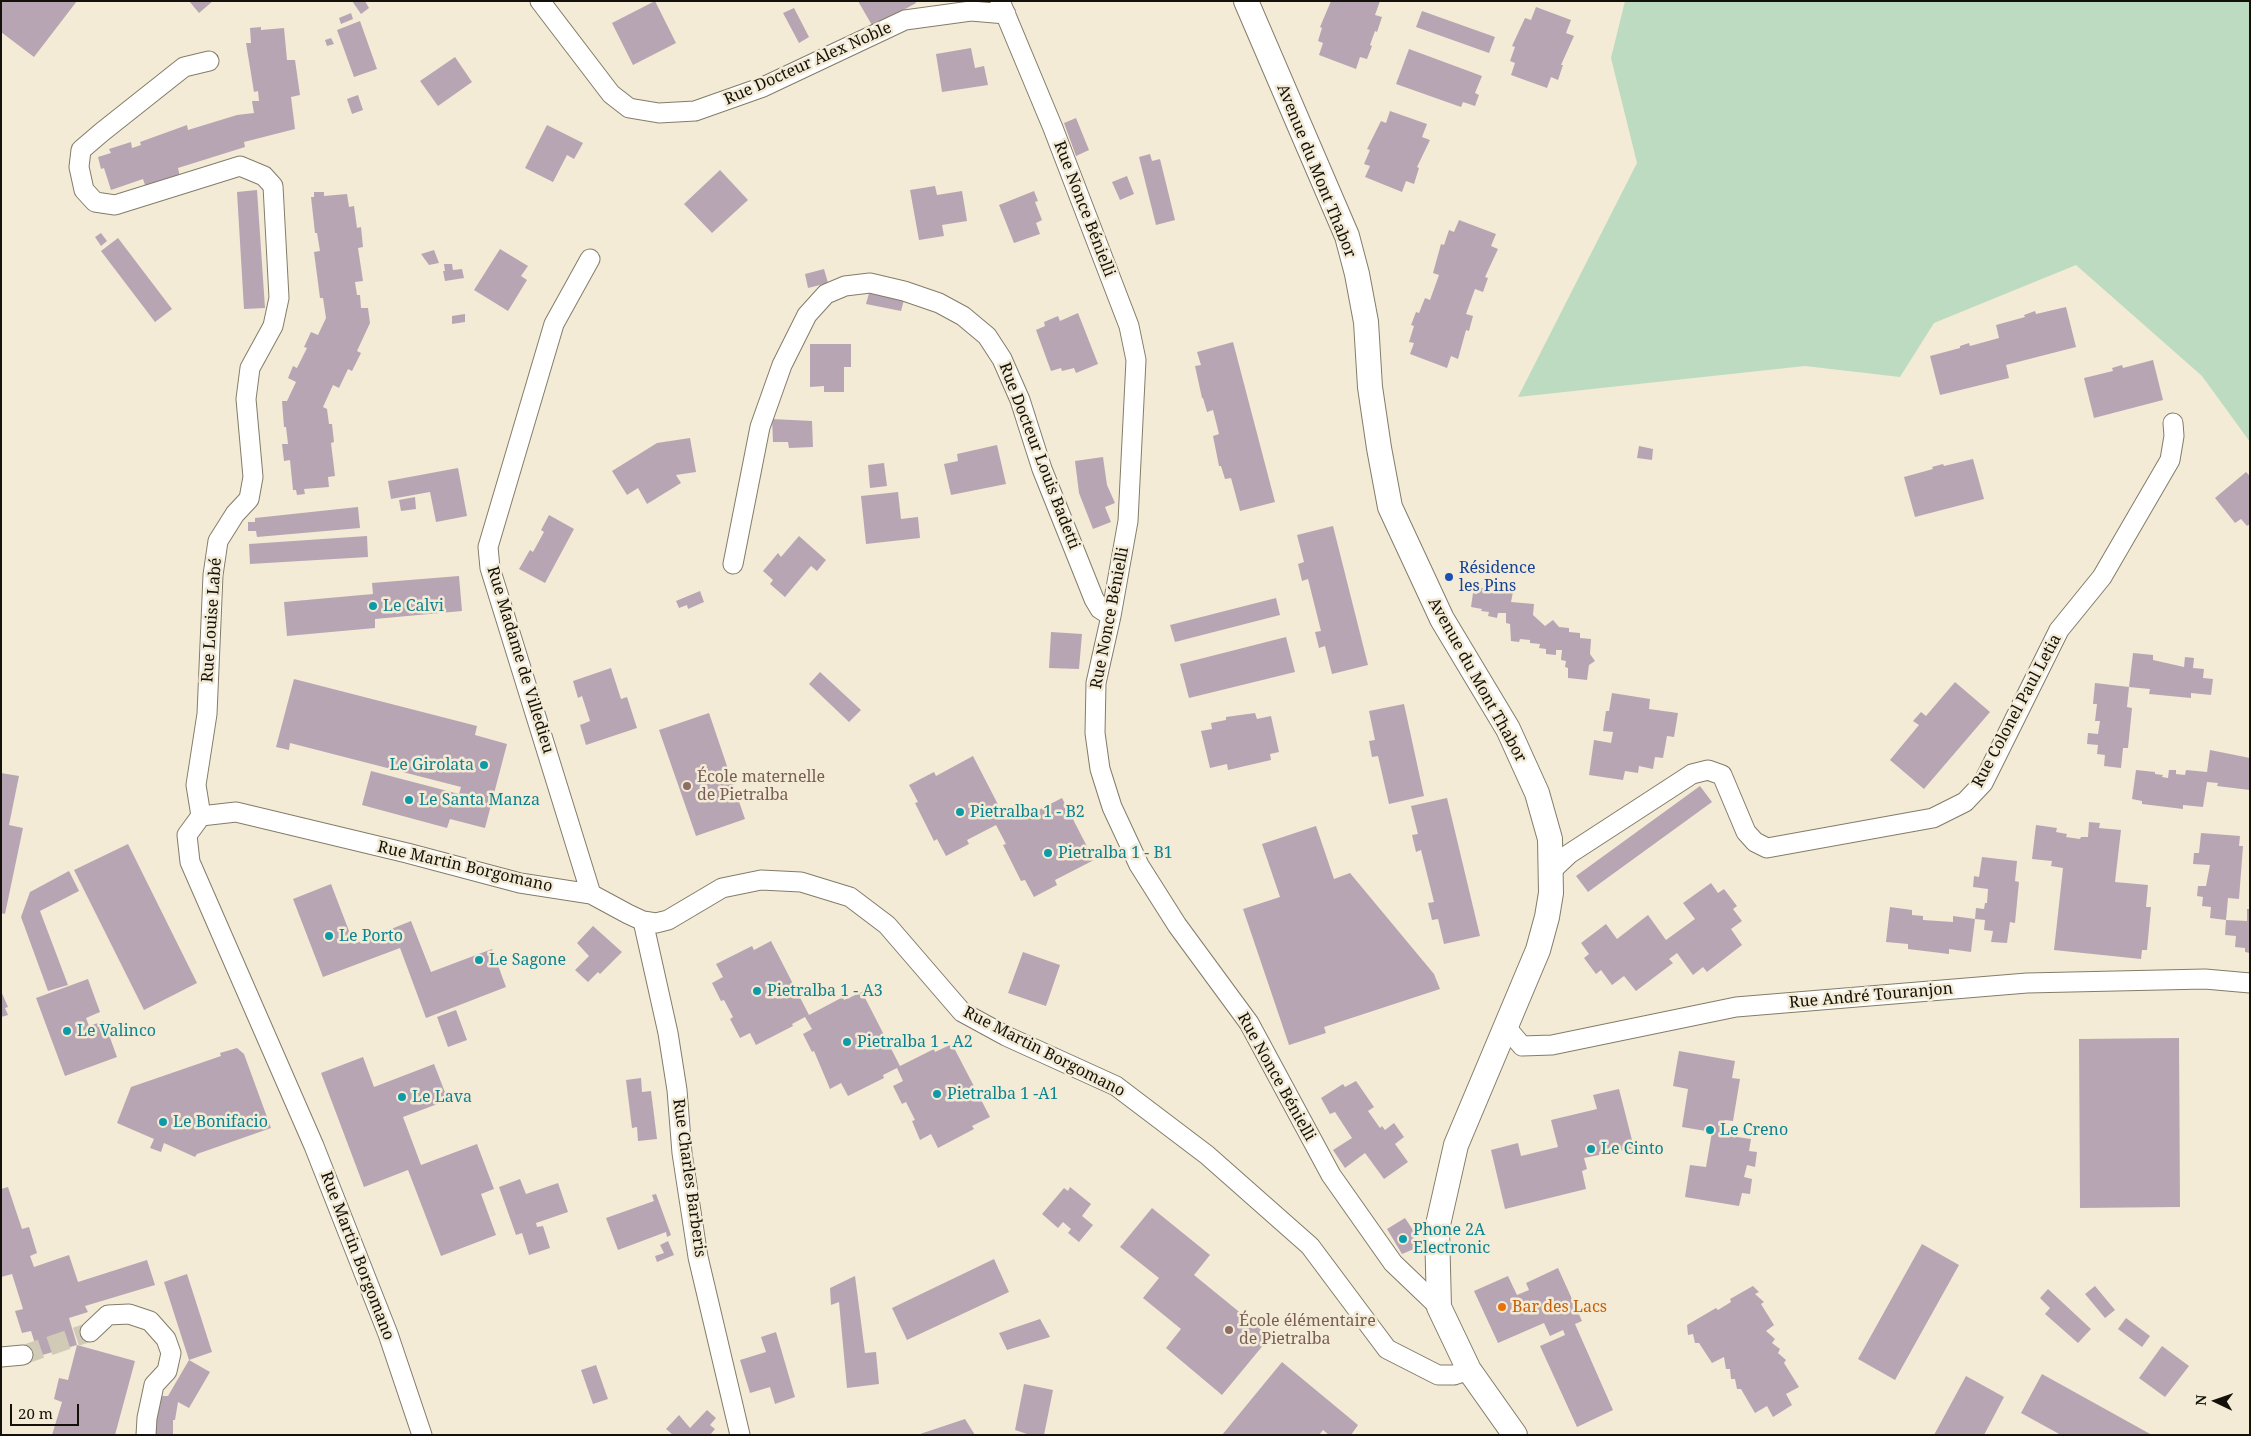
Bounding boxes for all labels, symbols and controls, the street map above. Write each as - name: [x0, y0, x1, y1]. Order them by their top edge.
- street label: Rue Docteur Alex Noble: [721, 18, 895, 110]
- street label: Avenue du Mont Thabor: [1272, 81, 1360, 261]
- street label: Rue Nonce Bénielli: [1049, 138, 1119, 280]
- street label: Rue Docteur Louis Badetti: [995, 360, 1083, 552]
- street label: Rue Nonce Bénielli: [1087, 546, 1133, 690]
- street label: Rue Louise Labé: [198, 557, 226, 683]
- place label: Résidence les Pins: [1459, 558, 1536, 596]
- street label: Rue Madame de Villedieu: [482, 564, 558, 756]
- marker: Résidence les Pins: [1443, 571, 1455, 583]
- street label: Avenue du Mont Thabor: [1424, 594, 1530, 766]
- place label: Le Calvi: [383, 596, 444, 616]
- marker: Le Calvi: [367, 600, 379, 612]
- street label: Rue Colonel Paul Letia: [1968, 631, 2066, 791]
- place label: Le Girolata: [389, 755, 474, 775]
- marker: Le Girolata: [478, 759, 490, 771]
- place label: École maternelle de Pietralba: [697, 767, 825, 805]
- marker: École maternelle de Pietralba: [681, 780, 693, 792]
- place label: Le Santa Manza: [419, 790, 540, 810]
- marker: Le Santa Manza: [403, 794, 415, 806]
- place label: Pietralba 1 - B2: [970, 802, 1085, 822]
- marker: Pietralba 1 - B2: [954, 806, 966, 818]
- street label: Rue Martin Borgomano: [376, 838, 554, 896]
- place label: Pietralba 1 - B1: [1058, 843, 1173, 863]
- marker: Pietralba 1 - B1: [1042, 847, 1054, 859]
- place label: Le Porto: [339, 926, 403, 946]
- marker: Le Porto: [323, 930, 335, 942]
- place label: Le Sagone: [489, 950, 566, 970]
- marker: Le Sagone: [473, 954, 485, 966]
- street label: Rue André Touranjon: [1788, 979, 1954, 1013]
- place label: Pietralba 1 - A3: [767, 981, 883, 1001]
- marker: Pietralba 1 - A3: [751, 985, 763, 997]
- street label: Rue Martin Borgomano: [960, 1003, 1128, 1101]
- street label: Rue Nonce Bénielli: [1233, 1009, 1319, 1145]
- place label: Le Valinco: [77, 1021, 156, 1041]
- marker: Le Valinco: [61, 1025, 73, 1037]
- place label: Pietralba 1 - A2: [857, 1032, 973, 1052]
- marker: Pietralba 1 - A2: [841, 1036, 853, 1048]
- place label: Pietralba 1 -A1: [947, 1084, 1058, 1104]
- place label: Le Lava: [412, 1087, 472, 1107]
- marker: Pietralba 1 -A1: [931, 1088, 943, 1100]
- marker: Le Lava: [396, 1091, 408, 1103]
- street label: Rue Charles Barberis: [668, 1097, 710, 1259]
- place label: Le Bonifacio: [173, 1112, 268, 1132]
- marker: Le Bonifacio: [157, 1116, 169, 1128]
- place label: Le Creno: [1720, 1120, 1788, 1140]
- marker: Le Creno: [1704, 1124, 1716, 1136]
- place label: Le Cinto: [1601, 1139, 1664, 1159]
- marker: Le Cinto: [1585, 1143, 1597, 1155]
- street label: Rue Martin Borgomano: [316, 1169, 398, 1343]
- place label: Phone 2A Electronic: [1413, 1220, 1490, 1258]
- marker: Phone 2A Electronic: [1397, 1233, 1409, 1245]
- place label: Bar des Lacs: [1512, 1297, 1607, 1317]
- marker: Bar des Lacs: [1496, 1301, 1508, 1313]
- place label: École élémentaire de Pietralba: [1239, 1311, 1376, 1349]
- marker: École élémentaire de Pietralba: [1223, 1324, 1235, 1336]
- north arrow: [2191, 1376, 2241, 1426]
- scale bar: [12, 1394, 81, 1426]
- text: N: [2191, 1394, 2210, 1406]
- text: 20 m: [18, 1403, 53, 1423]

